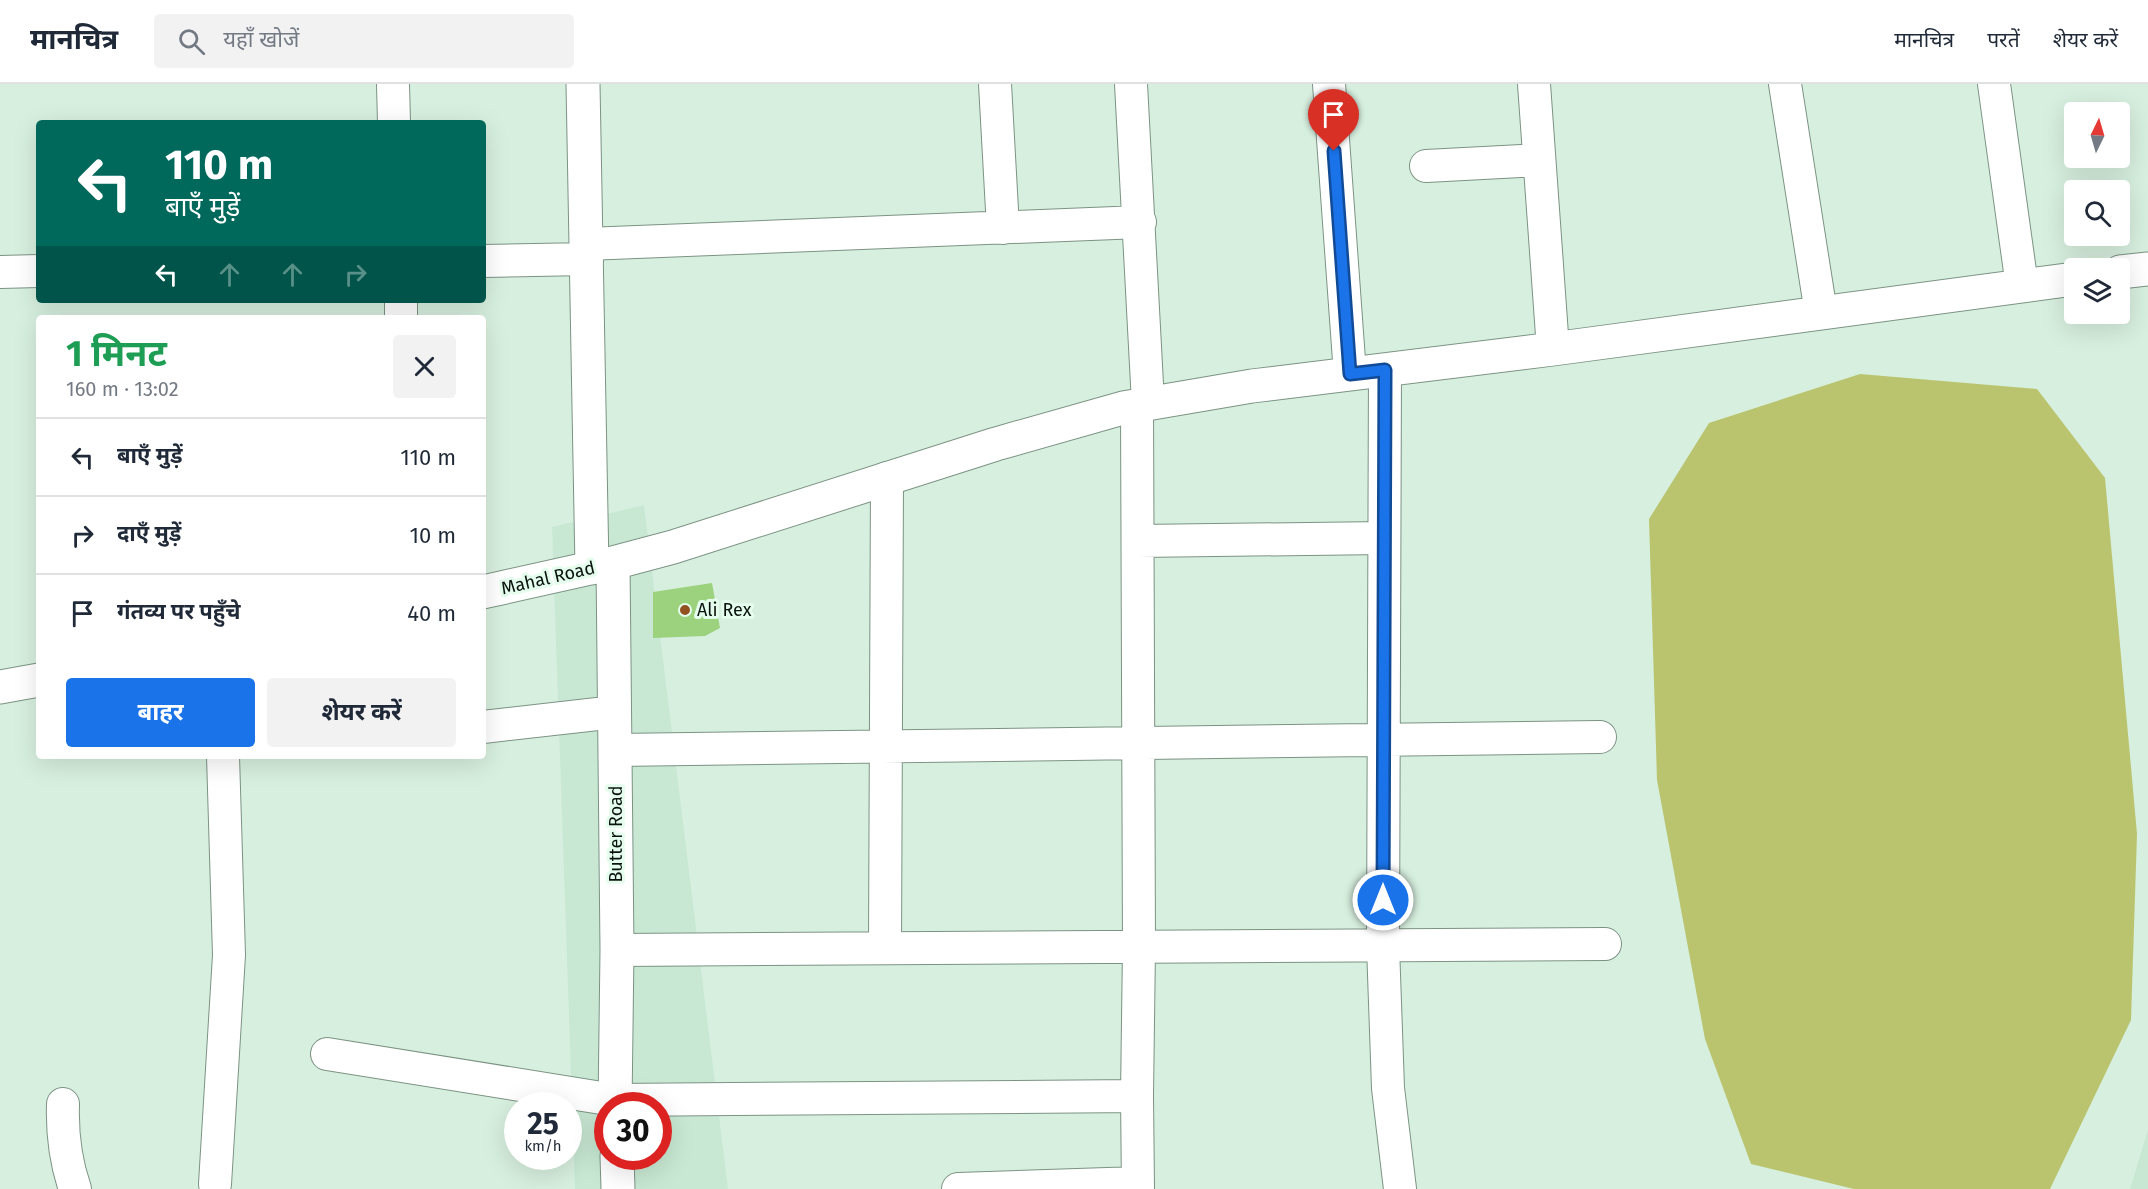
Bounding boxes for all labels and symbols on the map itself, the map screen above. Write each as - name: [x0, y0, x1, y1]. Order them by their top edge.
- pin: [1308, 89, 1359, 151]
- north arrow: [2064, 102, 2130, 168]
- street label: Mahal Road: [499, 557, 597, 599]
- place label: Ali Rex: [697, 599, 752, 621]
- marker: Ali Rex: [678, 603, 692, 617]
- street label: Butter Road: [605, 785, 627, 883]
- position arrow: [1351, 868, 1415, 932]
- speed limit sign: 30: [594, 1092, 672, 1170]

